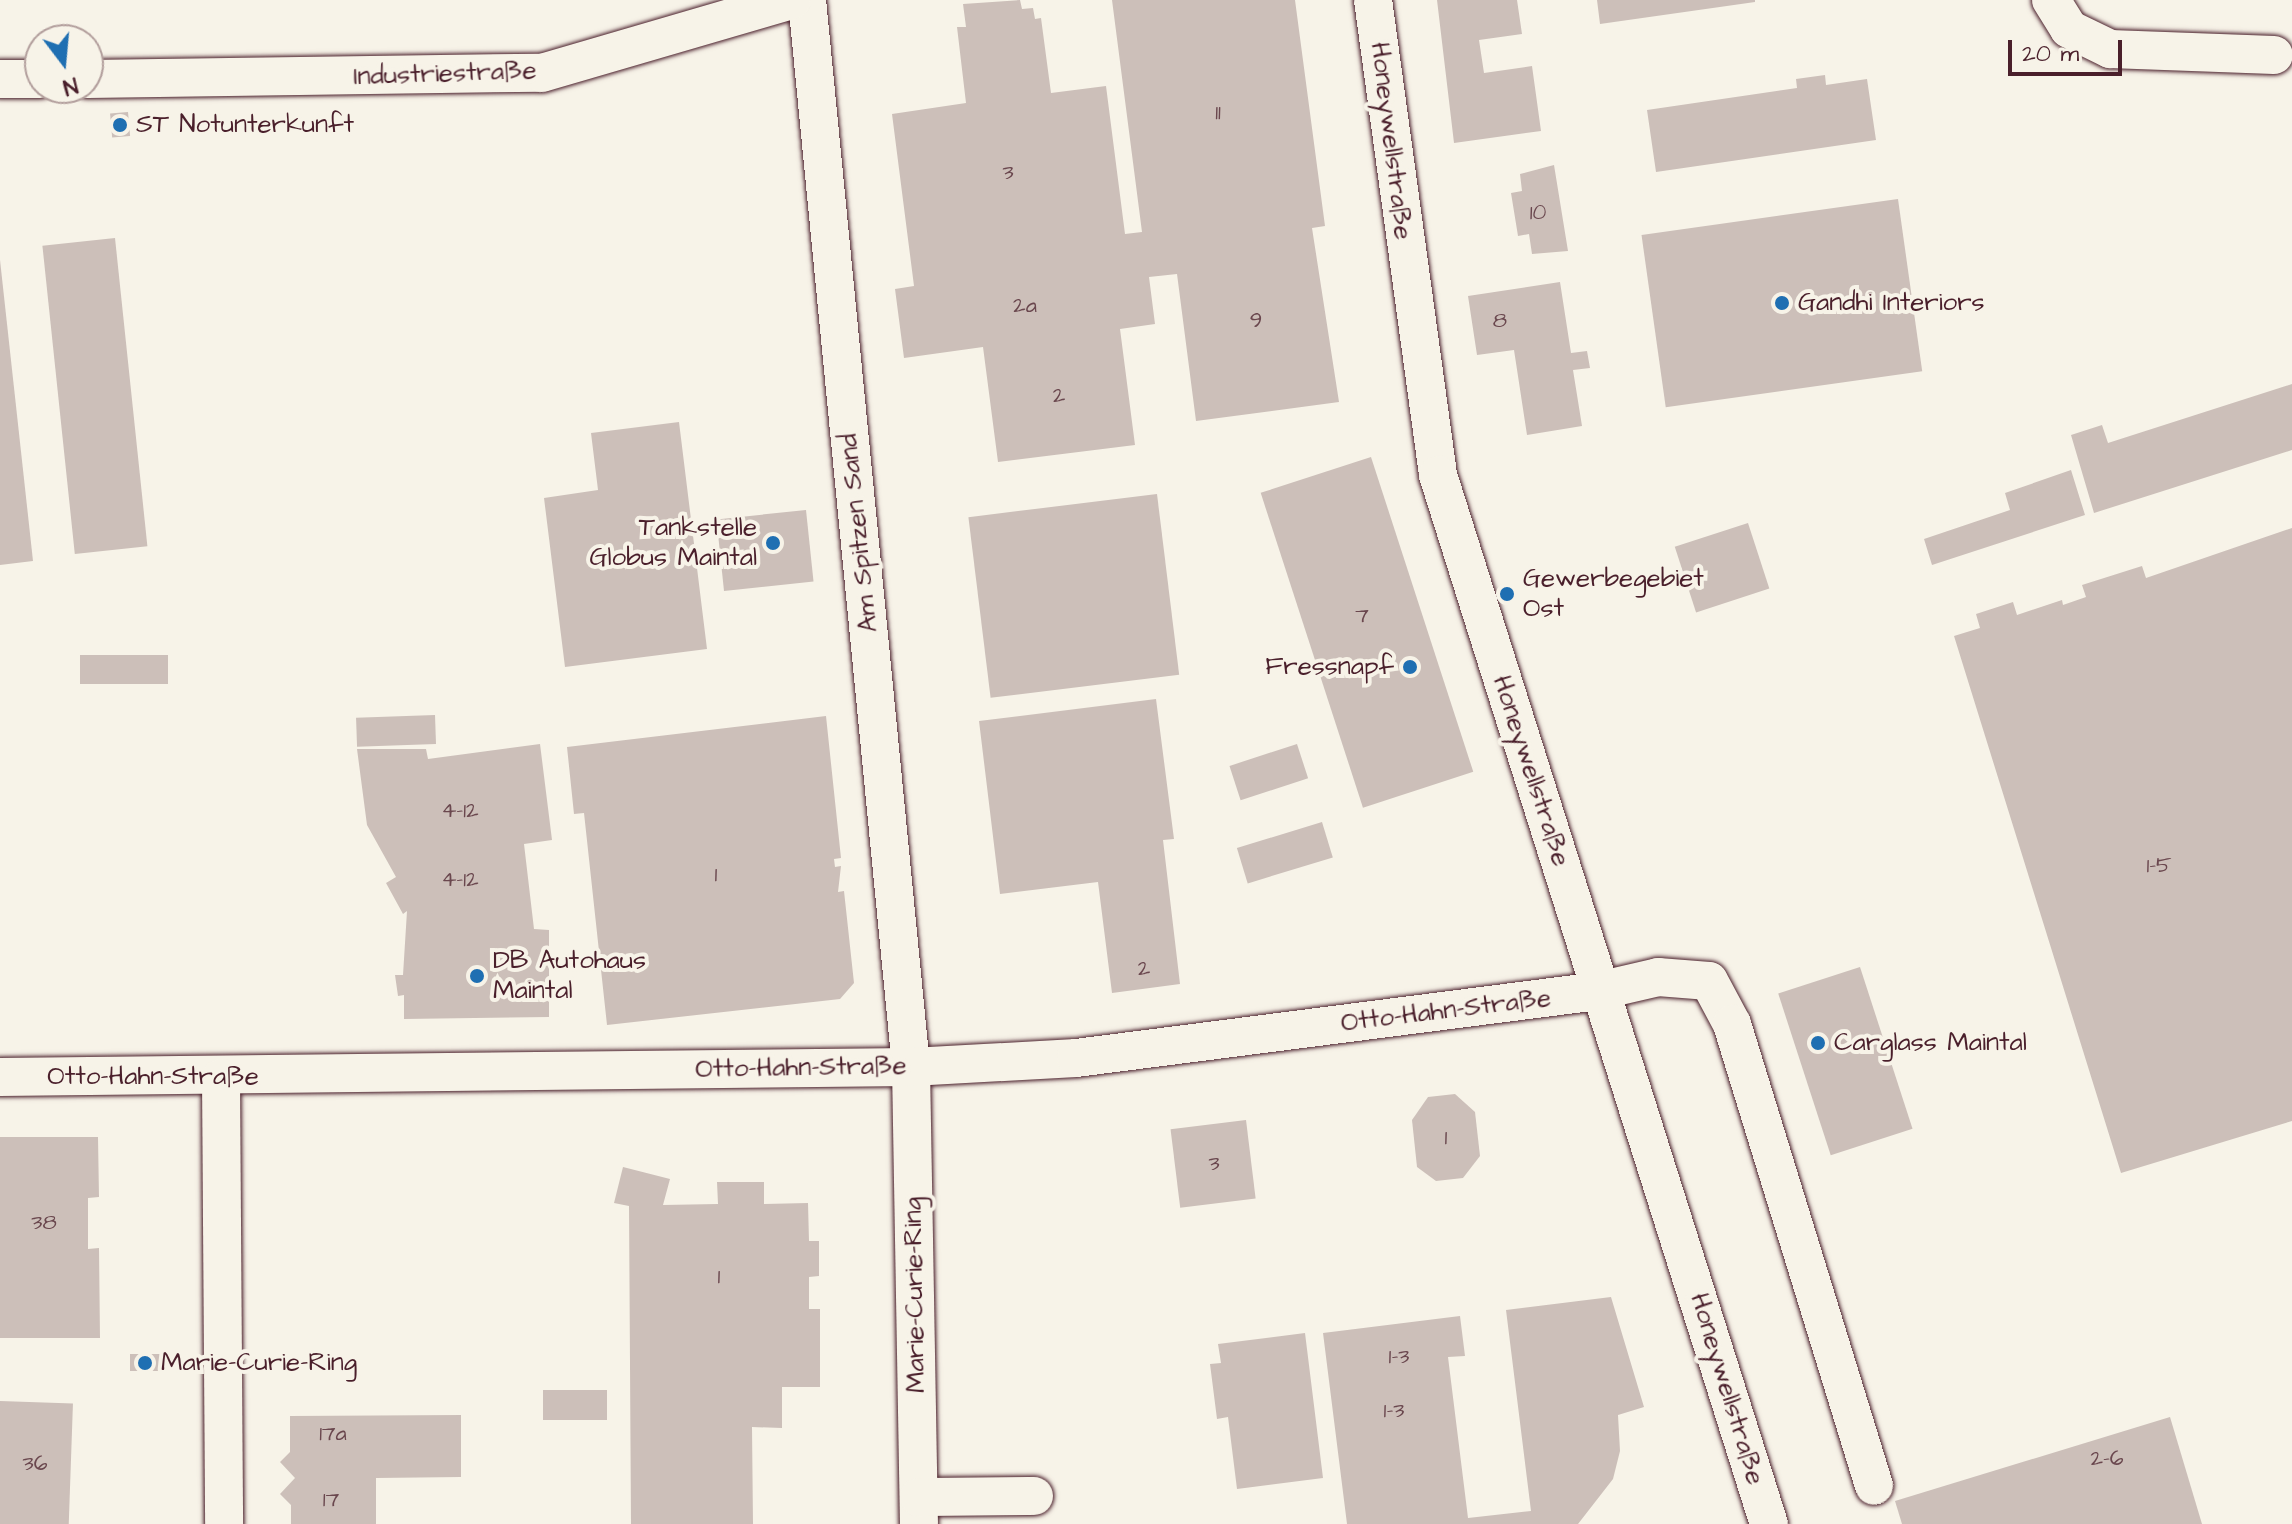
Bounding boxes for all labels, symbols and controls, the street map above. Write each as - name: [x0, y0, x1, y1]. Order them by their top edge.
- north arrow: [24, 24, 104, 104]
- scale bar: [2012, 24, 2126, 74]
- text: 20 m: [2022, 37, 2079, 71]
- street label: Honeywellstraße: [1363, 41, 1419, 241]
- street label: Industriestraße: [353, 55, 537, 93]
- text: N: [59, 69, 81, 102]
- house number: 11: [1215, 100, 1221, 126]
- place label: ST Notunterkunft: [136, 109, 354, 141]
- marker: ST Notunterkunft: [111, 116, 129, 134]
- house number: 3: [1002, 160, 1014, 186]
- house number: 10: [1530, 200, 1546, 226]
- place label: Gandhi Interiors: [1798, 287, 1985, 319]
- house number: 2a: [1013, 293, 1037, 319]
- marker: Gandhi Interiors: [1773, 294, 1791, 312]
- house number: 9: [1250, 308, 1262, 334]
- house number: 8: [1493, 308, 1507, 334]
- house number: 2: [1053, 383, 1065, 409]
- street label: Am Spitzen Sand: [833, 432, 885, 634]
- place label: Tankstelle Globus Maintal: [590, 512, 757, 574]
- marker: Tankstelle Globus Maintal: [764, 534, 782, 552]
- place label: Gewerbegebiet Ost: [1523, 563, 1704, 624]
- marker: Gewerbegebiet Ost: [1498, 585, 1516, 603]
- house number: 7: [1355, 603, 1369, 629]
- place label: Fressnapf: [1265, 651, 1394, 683]
- marker: Fressnapf: [1401, 658, 1419, 676]
- street label: Honeywellstraße: [1485, 672, 1577, 870]
- house number: 4-12: [441, 798, 479, 824]
- house number: 1-5: [2146, 853, 2172, 879]
- house number: 1: [715, 862, 717, 888]
- house number: 4-12: [441, 867, 479, 893]
- place label: DB Autohaus Maintal: [493, 945, 646, 1006]
- house number: 2: [1138, 956, 1150, 982]
- marker: DB Autohaus Maintal: [468, 967, 486, 985]
- street label: Otto-Hahn-Straße: [1339, 983, 1553, 1039]
- place label: Carglass Maintal: [1834, 1027, 2027, 1059]
- marker: Carglass Maintal: [1809, 1034, 1827, 1052]
- street label: Otto-Hahn-Straße: [695, 1051, 907, 1085]
- street label: Otto-Hahn-Straße: [47, 1061, 259, 1093]
- house number: 1: [1445, 1125, 1447, 1151]
- house number: 3: [1208, 1151, 1220, 1177]
- street label: Marie-Curie-Ring: [898, 1197, 932, 1393]
- house number: 38: [31, 1210, 57, 1236]
- house number: 1: [718, 1264, 720, 1290]
- street label: Honeywellstraße: [1683, 1289, 1771, 1489]
- house number: 1-3: [1389, 1344, 1409, 1370]
- place label: Marie-Curie-Ring: [161, 1347, 357, 1379]
- marker: Marie-Curie-Ring: [136, 1354, 154, 1372]
- house number: 1-3: [1384, 1398, 1404, 1424]
- house number: 17a: [319, 1421, 347, 1447]
- house number: 2-6: [2090, 1446, 2124, 1472]
- house number: 36: [23, 1451, 47, 1477]
- house number: 17: [323, 1487, 339, 1513]

